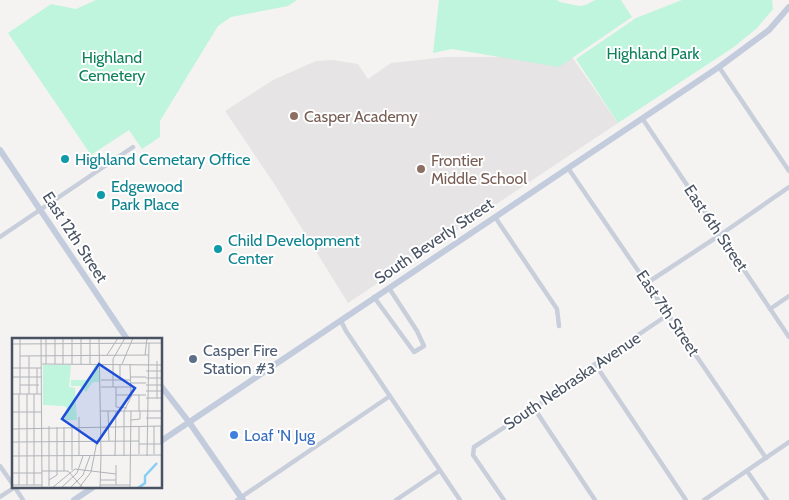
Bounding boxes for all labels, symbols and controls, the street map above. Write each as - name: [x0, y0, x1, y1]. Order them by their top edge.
- park label: Highland Park: [607, 44, 700, 63]
- park label: Highland Cemetery: [79, 48, 145, 85]
- place label: Casper Academy: [304, 107, 418, 126]
- marker: Casper Academy: [288, 110, 300, 122]
- place label: Highland Cemetary Office: [75, 150, 251, 169]
- place label: Frontier Middle School: [431, 151, 527, 188]
- marker: Highland Cemetary Office: [59, 153, 71, 165]
- marker: Frontier Middle School: [415, 163, 427, 175]
- place label: Edgewood Park Place: [111, 177, 183, 214]
- street label: East 6th Street: [680, 181, 752, 275]
- street label: East 12th Street: [39, 188, 112, 287]
- marker: Edgewood Park Place: [95, 189, 107, 201]
- street label: South Beverly Street: [371, 194, 498, 288]
- place label: Child Development Center: [228, 231, 360, 268]
- marker: Child Development Center: [212, 243, 224, 255]
- street label: East 7th Street: [632, 267, 704, 360]
- street label: South Nebraska Avenue: [500, 328, 644, 434]
- inset map: [12, 338, 162, 488]
- place label: Casper Fire Station #3: [203, 341, 278, 378]
- marker: Casper Fire Station #3: [187, 353, 199, 365]
- place label: Loaf 'N Jug: [244, 426, 316, 445]
- marker: Loaf 'N Jug: [228, 429, 240, 441]

